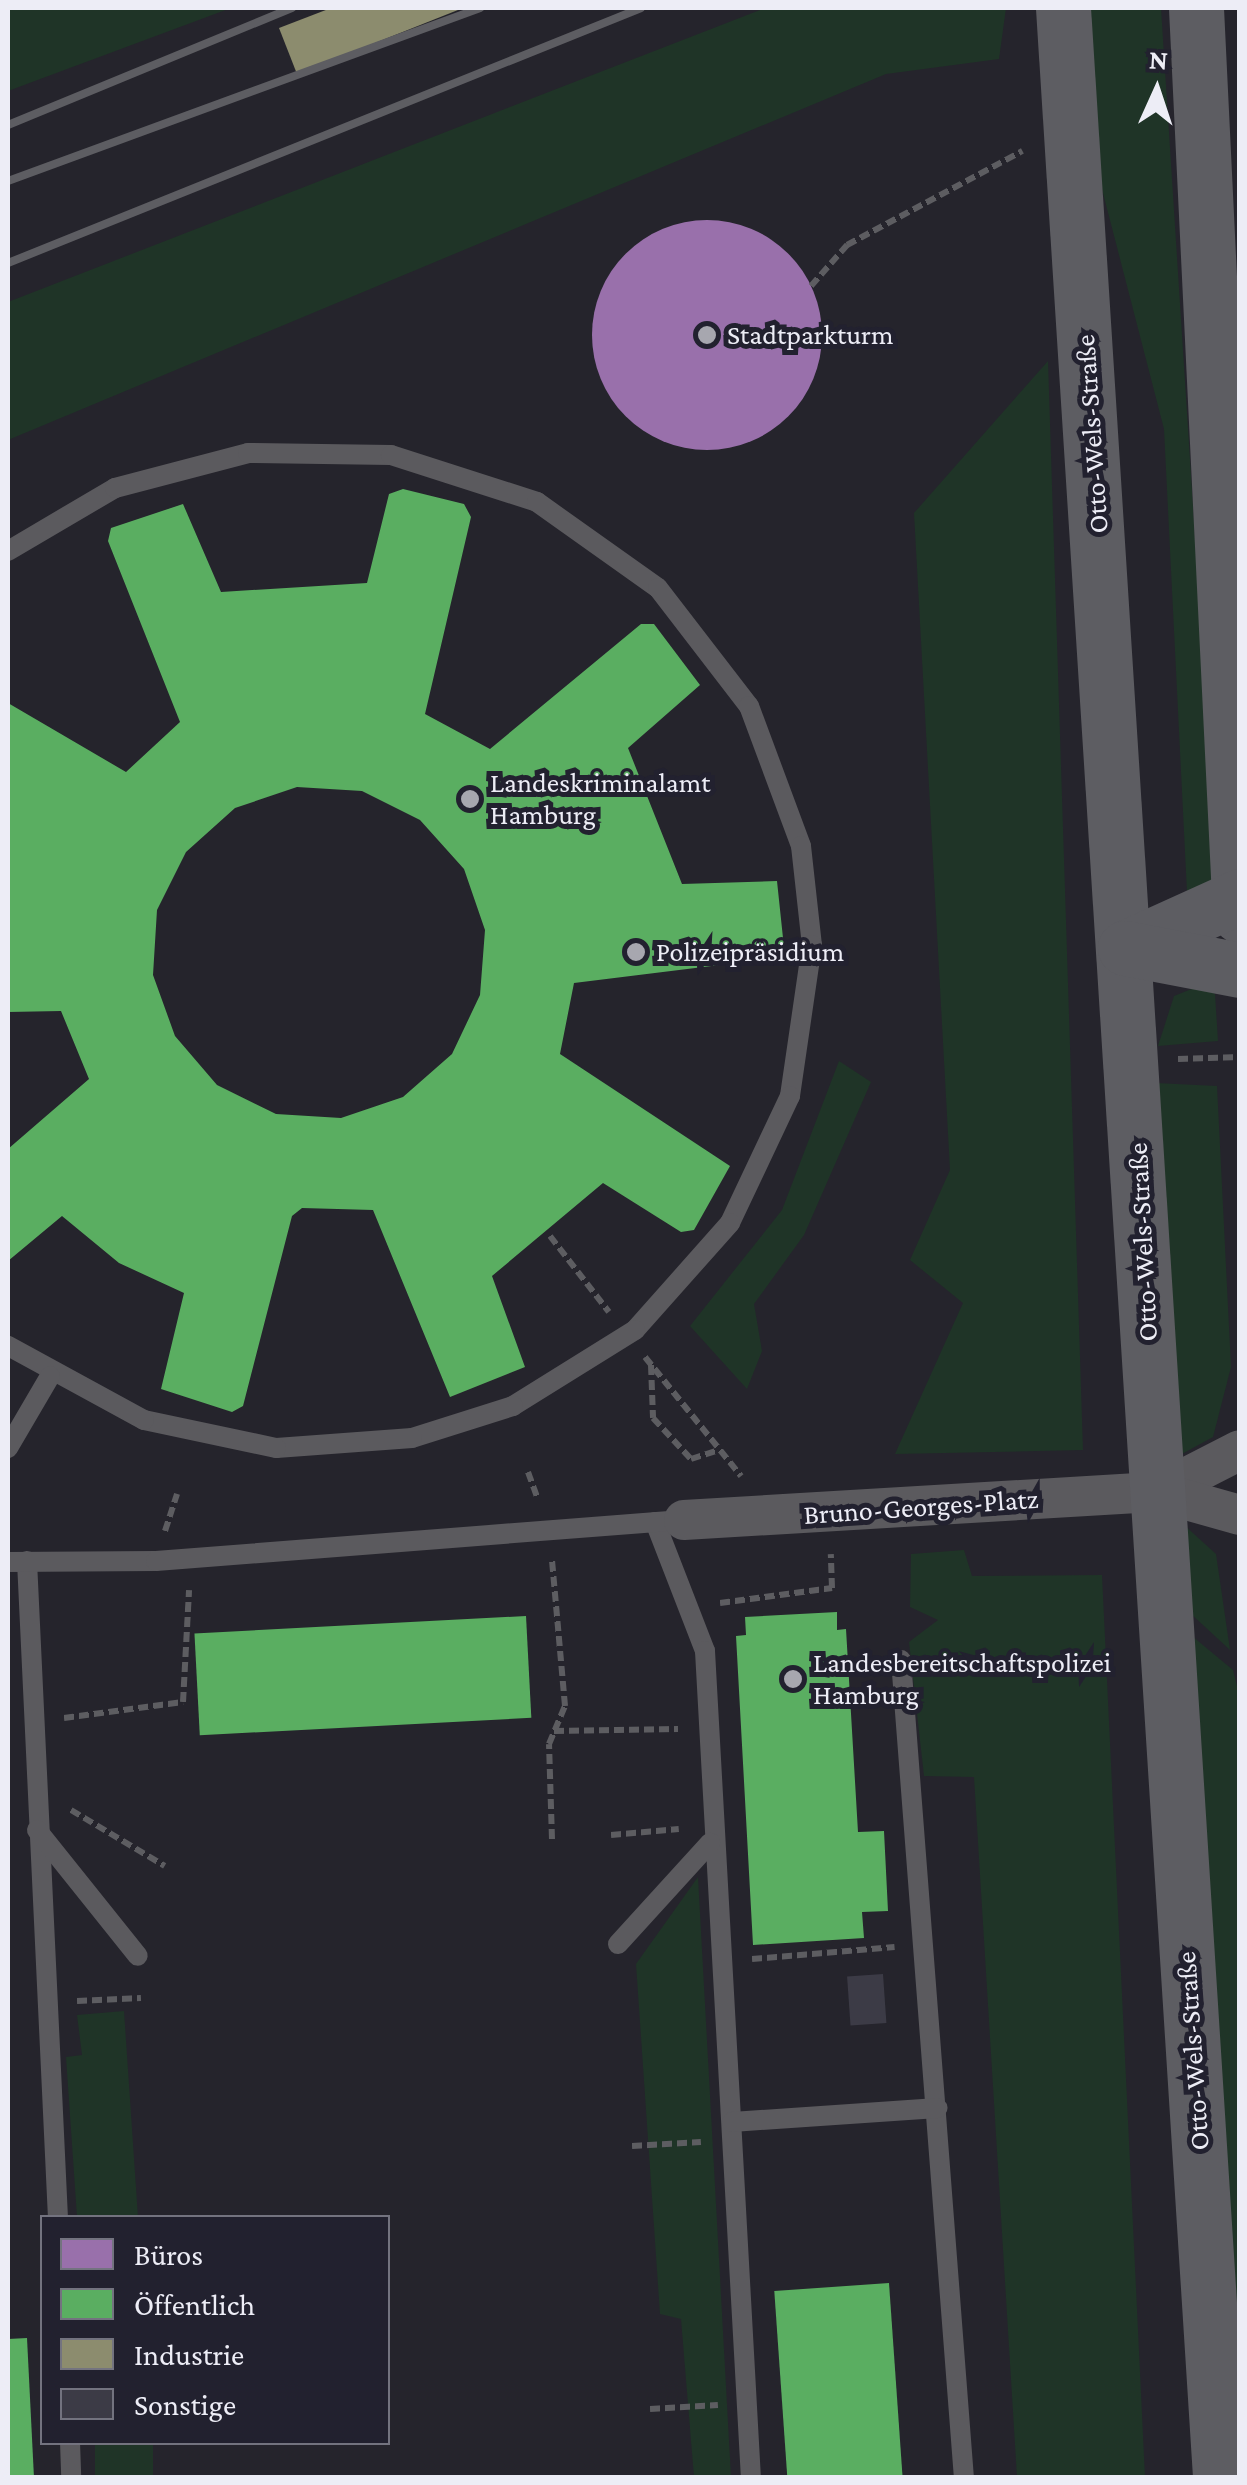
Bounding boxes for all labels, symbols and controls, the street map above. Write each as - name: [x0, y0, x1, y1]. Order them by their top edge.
- north arrow: [1107, 40, 1207, 140]
- text: N: [1148, 44, 1169, 76]
- place label: Stadtparkturm: [727, 318, 894, 352]
- marker: Stadtparkturm: [696, 324, 718, 346]
- street label: Otto-Wels-Straße: [1068, 334, 1116, 534]
- place label: Landeskriminalamt Hamburg: [490, 766, 711, 832]
- marker: Landeskriminalamt Hamburg: [459, 788, 481, 810]
- place label: Polizeipräsidium: [656, 935, 844, 969]
- marker: Polizeipräsidium: [625, 941, 647, 963]
- street label: Otto-Wels-Straße: [1121, 1142, 1165, 1342]
- street label: Bruno-Georges-Platz: [802, 1482, 1040, 1532]
- place label: Landesbereitschaftspolizei Hamburg: [813, 1646, 1111, 1712]
- marker: Landesbereitschaftspolizei Hamburg: [782, 1668, 804, 1690]
- street label: Otto-Wels-Straße: [1169, 1951, 1217, 2151]
- legend: [40, 2215, 390, 2445]
- text: Büros: [134, 2238, 203, 2271]
- text: Öffentlich: [134, 2288, 255, 2321]
- text: Industrie: [134, 2338, 244, 2371]
- text: Sonstige: [134, 2388, 236, 2421]

